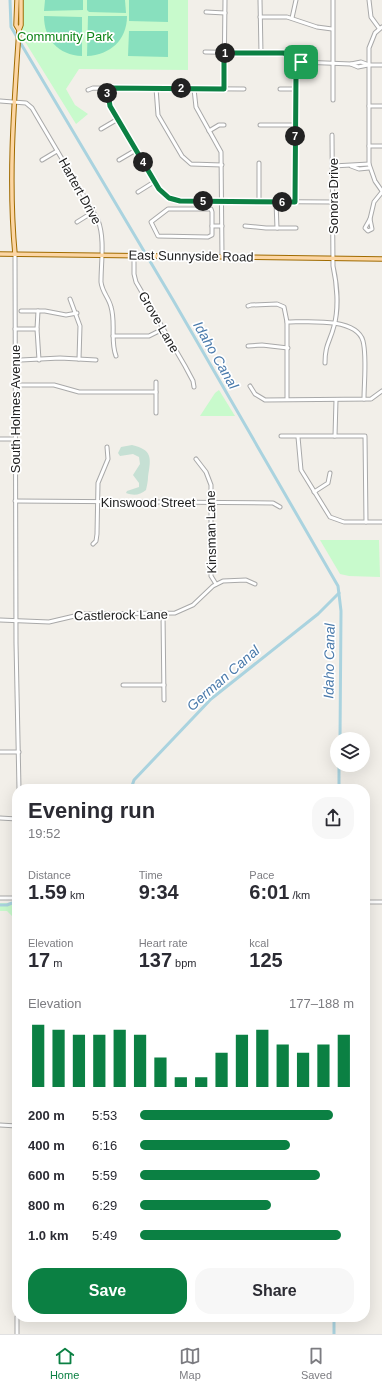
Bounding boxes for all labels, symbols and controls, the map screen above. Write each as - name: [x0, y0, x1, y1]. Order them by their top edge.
- park label: Community Park: [17, 29, 114, 44]
- pin: 1: [215, 43, 235, 63]
- pin: [284, 45, 318, 79]
- text: 1: [222, 47, 228, 59]
- icon: arrive: [290, 51, 312, 73]
- pin: 2: [171, 78, 191, 98]
- text: 2: [178, 82, 184, 94]
- pin: 3: [97, 83, 117, 103]
- text: 3: [104, 87, 110, 99]
- pin: 7: [285, 126, 305, 146]
- text: 7: [292, 130, 298, 142]
- pin: 4: [133, 152, 153, 172]
- street label: Hartert Drive: [56, 155, 104, 227]
- text: 4: [140, 156, 146, 168]
- street label: Sonora Drive: [326, 158, 341, 234]
- pin: 5: [193, 191, 213, 211]
- pin: 6: [272, 192, 292, 212]
- text: 5: [200, 195, 206, 207]
- text: 6: [279, 196, 285, 208]
- street label: East Sunnyside Road: [128, 247, 254, 265]
- street label: Grove Lane: [136, 289, 182, 355]
- water label: Idaho Canal: [190, 318, 242, 392]
- street label: South Holmes Avenue: [8, 345, 23, 473]
- street label: Kinsman Lane: [203, 490, 219, 574]
- street label: Kinswood Street: [101, 495, 196, 510]
- street label: Castlerock Lane: [74, 607, 168, 623]
- water label: Idaho Canal: [320, 622, 338, 699]
- water label: German Canal: [183, 642, 263, 714]
- map controls: [330, 732, 370, 772]
- button: layers: [330, 732, 370, 772]
- button: share: [312, 797, 354, 839]
- text: Evening run: [28, 798, 155, 823]
- text: 19:52: [28, 826, 61, 841]
- text: Distance: [28, 869, 71, 881]
- text: Time: [139, 869, 163, 881]
- text: Pace: [249, 869, 274, 881]
- text: 1.59: [28, 881, 67, 903]
- text: 9:34: [139, 881, 179, 903]
- text: 6:01: [249, 881, 289, 903]
- text: km: [67, 889, 85, 901]
- text: /km: [289, 889, 310, 901]
- text: Elevation: [28, 937, 73, 949]
- text: Heart rate: [139, 937, 188, 949]
- text: kcal: [249, 937, 269, 949]
- text: 17: [28, 949, 50, 971]
- text: 137: [139, 949, 172, 971]
- text: 125: [249, 949, 283, 971]
- text: m: [50, 957, 62, 969]
- text: bpm: [172, 957, 197, 969]
- text: Elevation: [28, 996, 81, 1011]
- text: 177–188 m: [289, 996, 354, 1011]
- text: 200 m: [28, 1108, 65, 1123]
- text: 5:53: [92, 1108, 117, 1123]
- text: 400 m: [28, 1138, 65, 1153]
- text: 6:16: [92, 1138, 117, 1153]
- text: 600 m: [28, 1168, 65, 1183]
- text: 5:59: [92, 1168, 117, 1183]
- text: 800 m: [28, 1198, 65, 1213]
- text: 6:29: [92, 1198, 117, 1213]
- text: 1.0 km: [28, 1228, 68, 1243]
- text: 5:49: [92, 1228, 117, 1243]
- button: Save: [28, 1268, 187, 1314]
- button: Share: [195, 1268, 354, 1314]
- tab: Home: [50, 1345, 79, 1381]
- tab: Map: [179, 1345, 201, 1381]
- tab: Saved: [301, 1345, 332, 1381]

